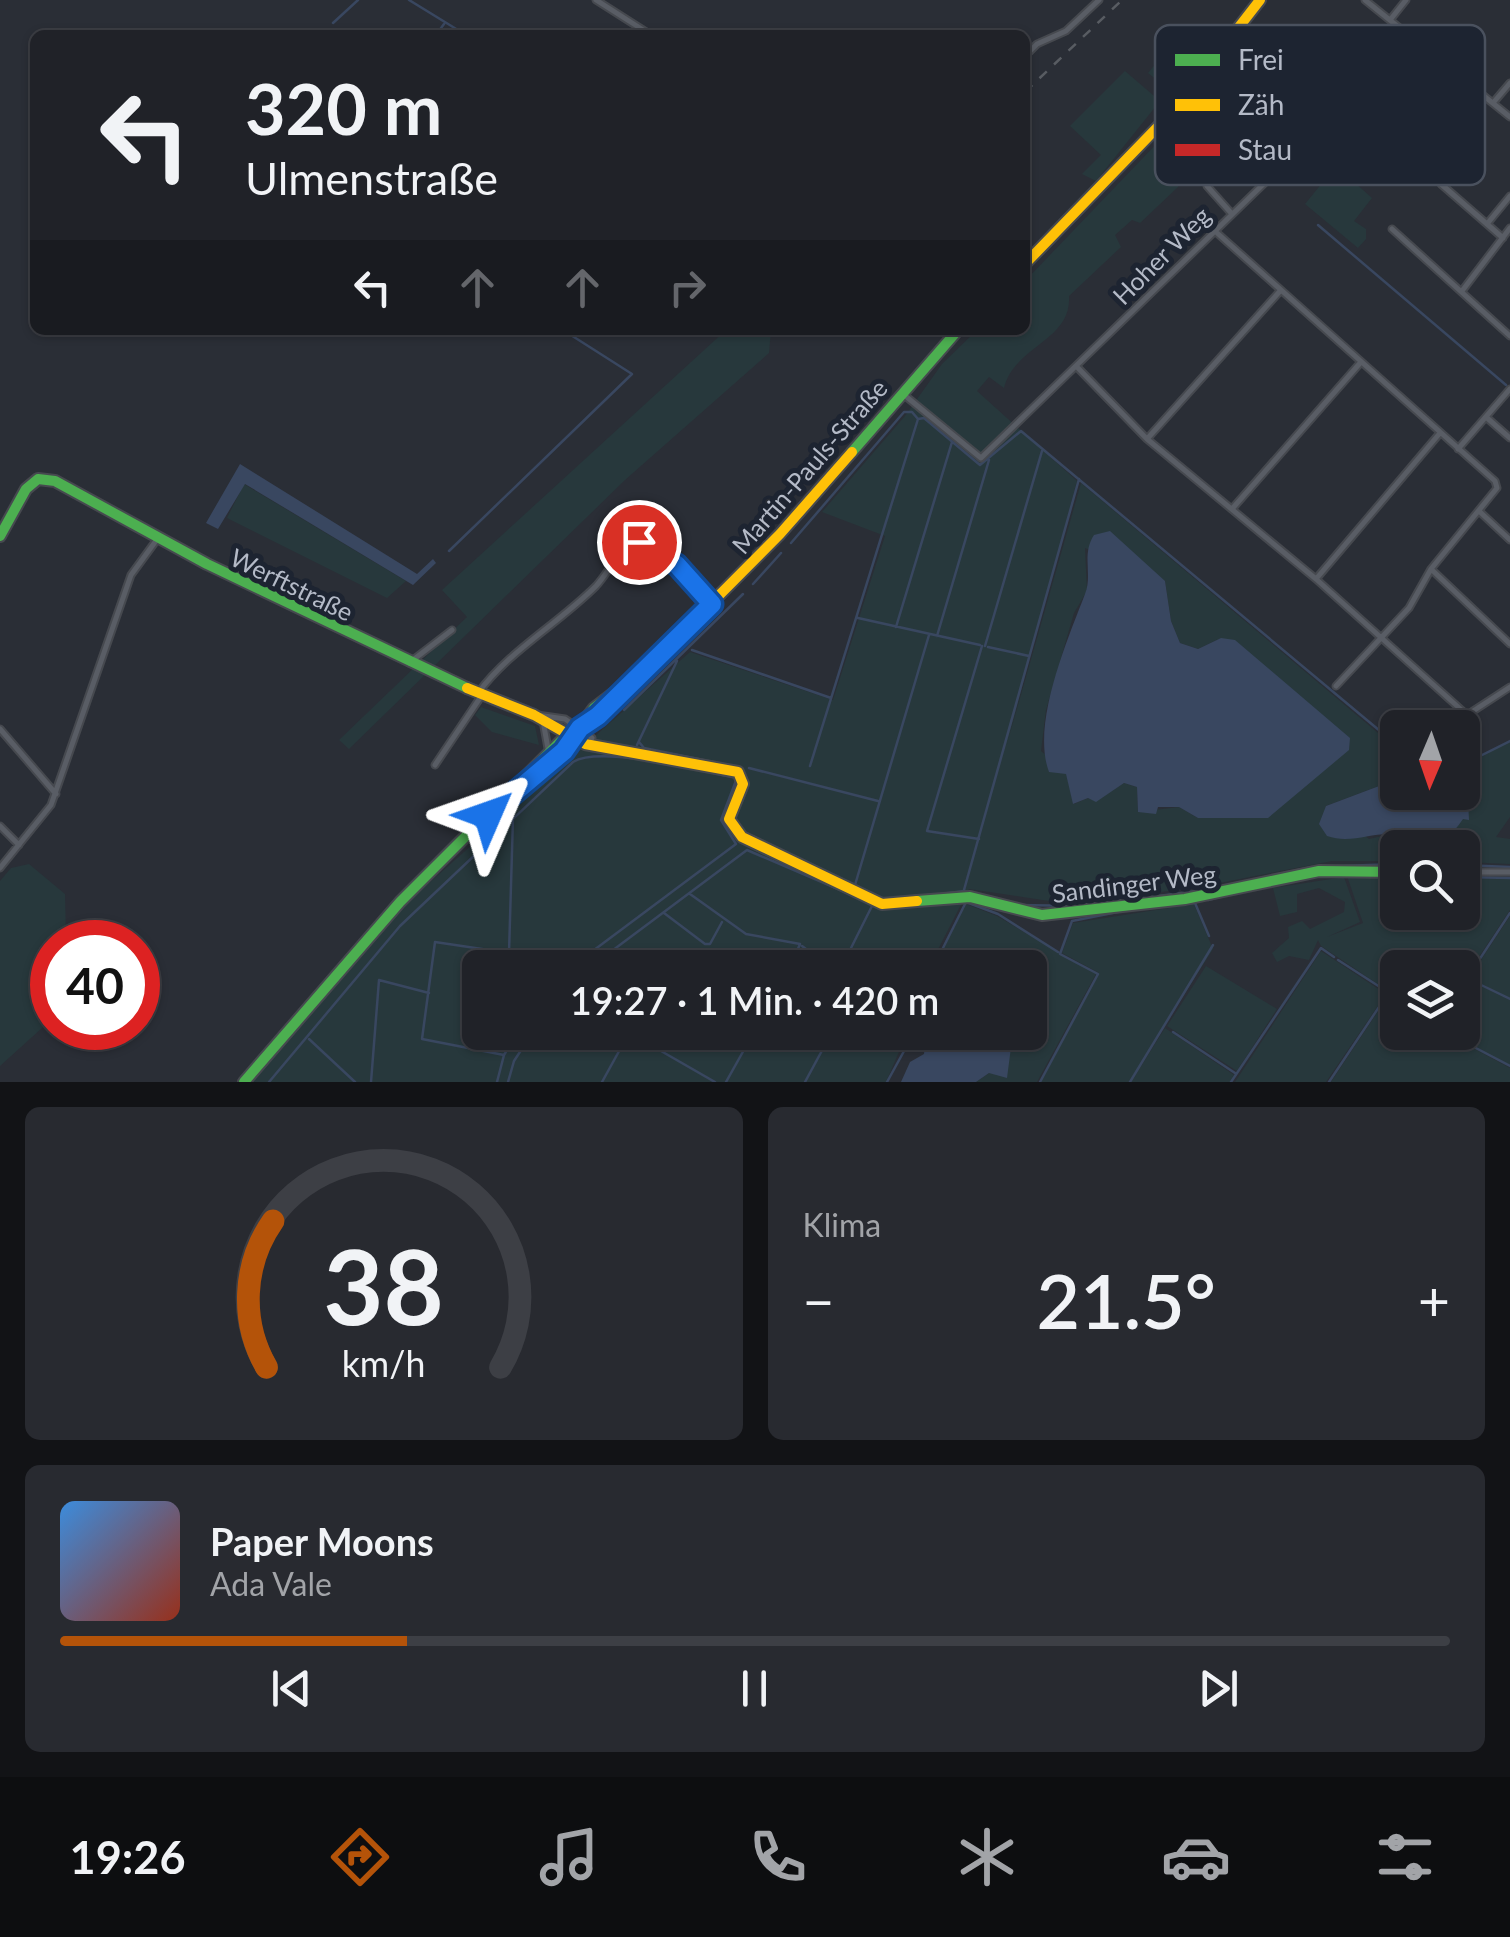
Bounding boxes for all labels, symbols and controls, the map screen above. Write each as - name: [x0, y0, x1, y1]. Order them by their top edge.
- legend: [1155, 25, 1485, 185]
- text: Frei: [1238, 42, 1284, 76]
- text: 320 m: [245, 66, 442, 150]
- icon: left: [80, 70, 210, 200]
- text: Zäh: [1238, 87, 1284, 121]
- text: Stau: [1238, 132, 1292, 166]
- text: Ulmenstraße: [245, 151, 498, 205]
- street label: Hoher Weg: [1106, 200, 1216, 310]
- icon: left: [345, 260, 400, 315]
- icon: ahead: [450, 260, 505, 315]
- icon: ahead: [555, 260, 610, 315]
- icon: right: [660, 260, 715, 315]
- street label: Martin-Pauls-Straße: [725, 373, 893, 559]
- pin: [597, 500, 682, 585]
- icon: arrive: [612, 515, 667, 570]
- street label: Werftstraße: [226, 541, 358, 627]
- north arrow: [1380, 710, 1480, 810]
- map controls: [1380, 710, 1480, 1050]
- position arrow: [436, 763, 540, 867]
- button: search: [1380, 830, 1480, 930]
- street label: Sandinger Weg: [1050, 858, 1218, 908]
- speed limit sign: 40: [30, 920, 160, 1050]
- button: layers: [1380, 950, 1480, 1050]
- text: 19:27 · 1 Min. · 420 m: [570, 977, 939, 1023]
- text: Klima: [803, 1205, 881, 1244]
- text: 38: [323, 1222, 444, 1347]
- text: 21.5°: [1037, 1255, 1216, 1345]
- text: −: [803, 1267, 834, 1333]
- text: +: [1418, 1267, 1450, 1333]
- text: km/h: [342, 1342, 426, 1385]
- text: Paper Moons: [210, 1518, 434, 1564]
- text: Ada Vale: [210, 1564, 332, 1603]
- icon: previous: [264, 1661, 319, 1716]
- icon: pause: [727, 1661, 782, 1716]
- icon: next: [1191, 1661, 1246, 1716]
- icon: directions: [325, 1822, 395, 1892]
- icon: music: [534, 1822, 604, 1892]
- icon: phone: [743, 1822, 813, 1892]
- icon: climate: [952, 1822, 1022, 1892]
- icon: car: [1161, 1822, 1231, 1892]
- icon: filters: [1370, 1822, 1440, 1892]
- text: 19:26: [70, 1830, 186, 1884]

